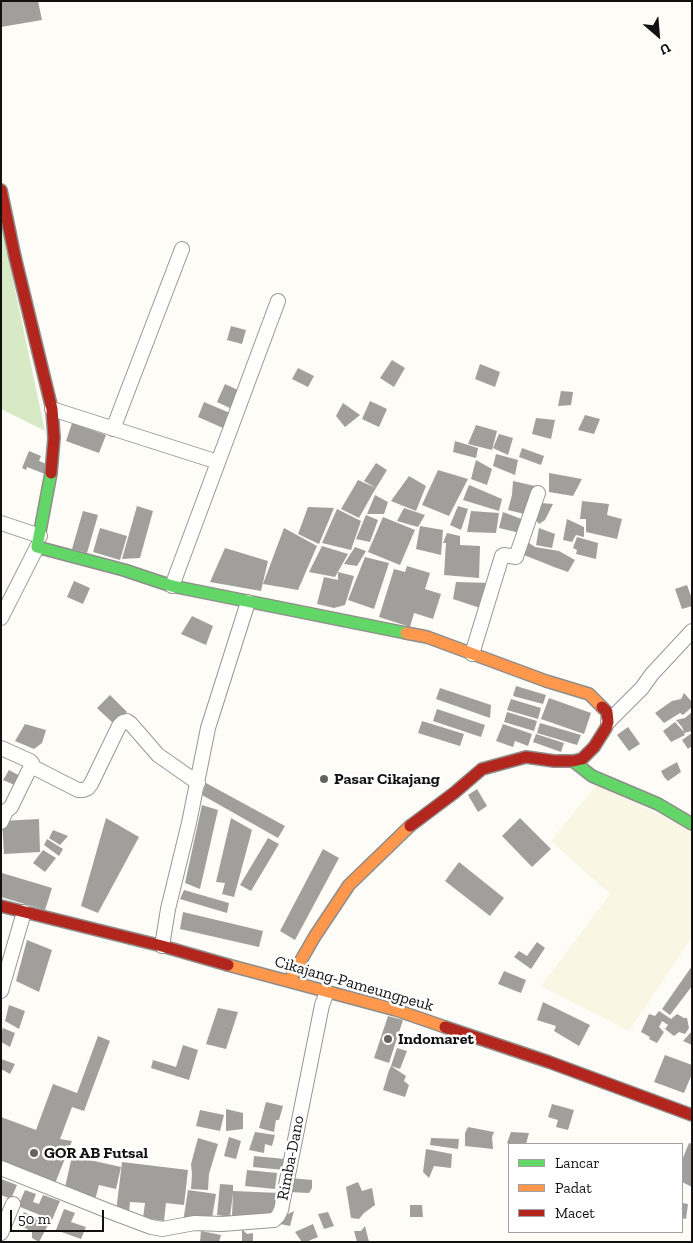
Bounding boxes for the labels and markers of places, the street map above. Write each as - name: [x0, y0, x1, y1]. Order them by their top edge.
- place label: Pasar Cikajang: [334, 769, 440, 789]
- marker: Pasar Cikajang: [318, 773, 330, 785]
- place label: Indomaret: [398, 1029, 474, 1049]
- marker: Indomaret: [382, 1033, 394, 1045]
- place label: GOR AB Futsal: [44, 1143, 148, 1163]
- marker: GOR AB Futsal: [28, 1147, 40, 1159]

